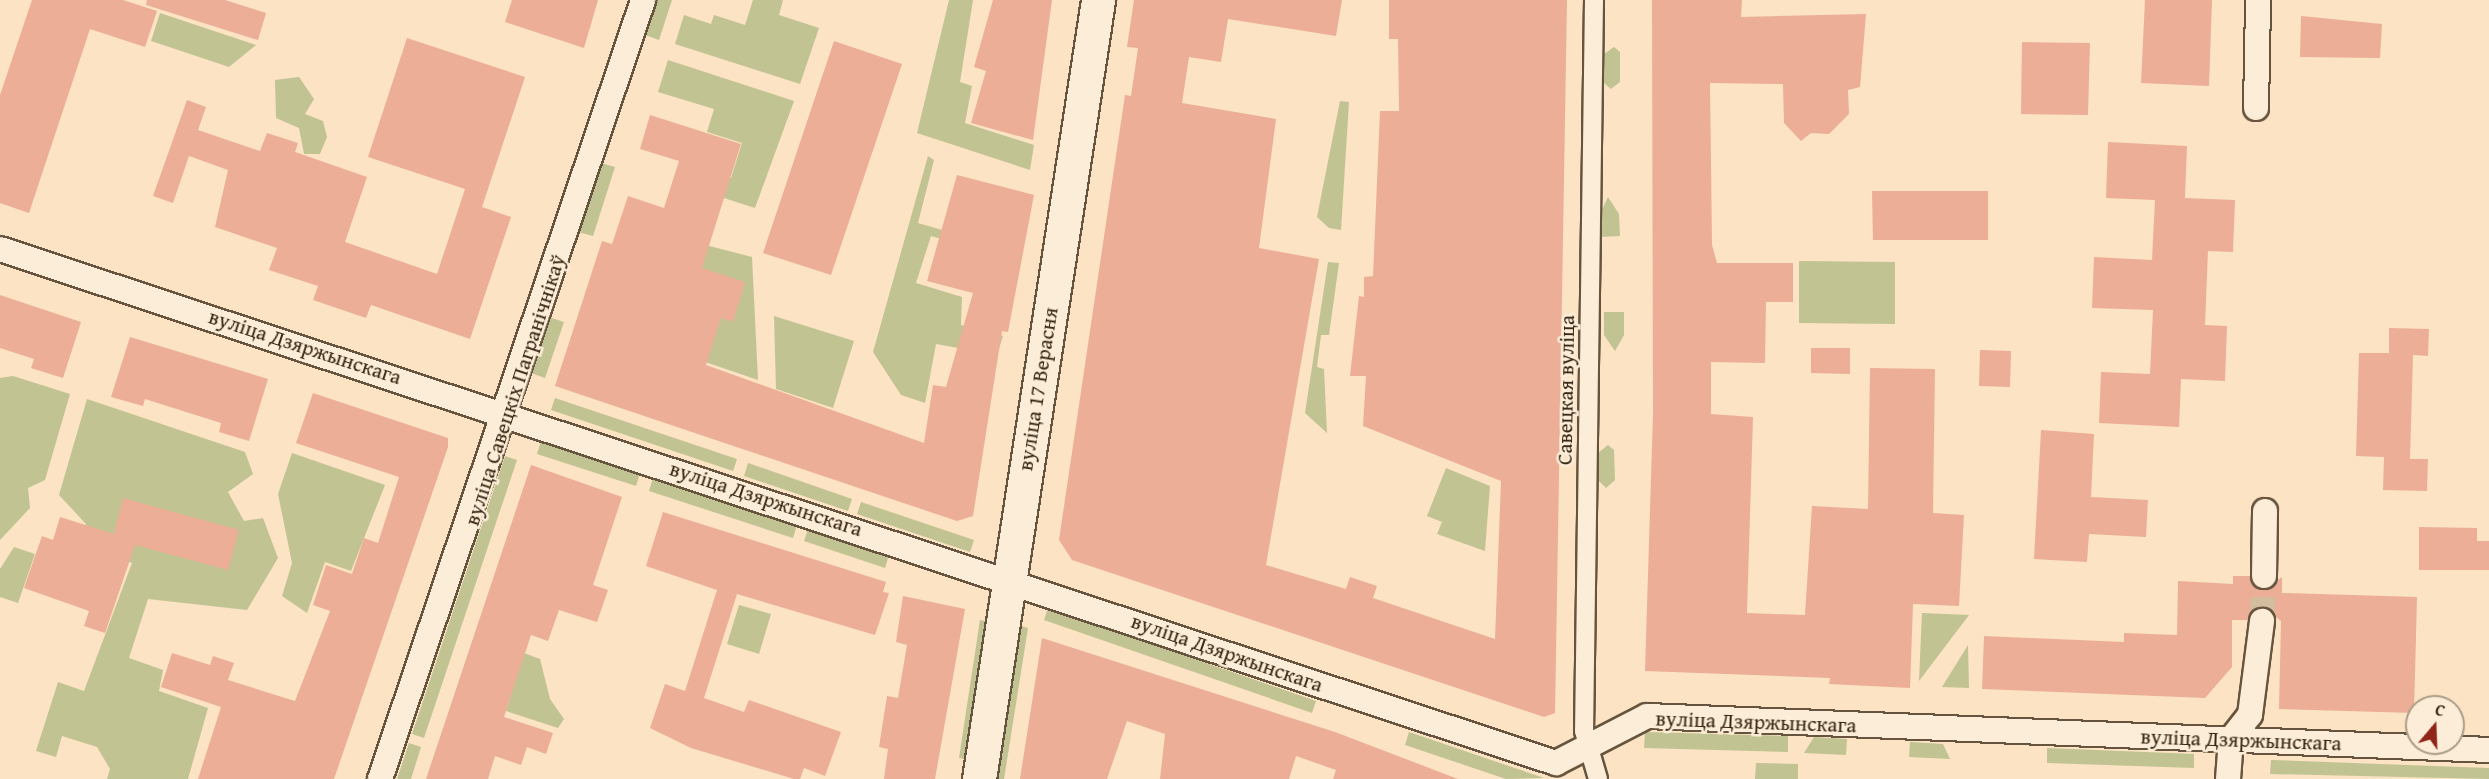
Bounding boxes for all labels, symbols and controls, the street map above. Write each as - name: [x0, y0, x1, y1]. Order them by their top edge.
- street label: вуліца Савецкіх Пагранічнікаў: [459, 251, 571, 529]
- street label: вуліца Дзяржынскага: [206, 304, 404, 390]
- street label: вуліца 17 Верасня: [1013, 306, 1063, 472]
- street label: Савецкая вуліца: [1552, 315, 1580, 465]
- street label: вуліца Дзяржынскага: [667, 456, 865, 542]
- street label: вуліца Дзяржынскага: [1128, 608, 1326, 698]
- north arrow: [2405, 695, 2465, 755]
- text: С: [2432, 697, 2448, 723]
- street label: вуліца Дзяржынскага: [1655, 706, 1857, 738]
- street label: вуліца Дзяржынскага: [2140, 724, 2342, 756]

